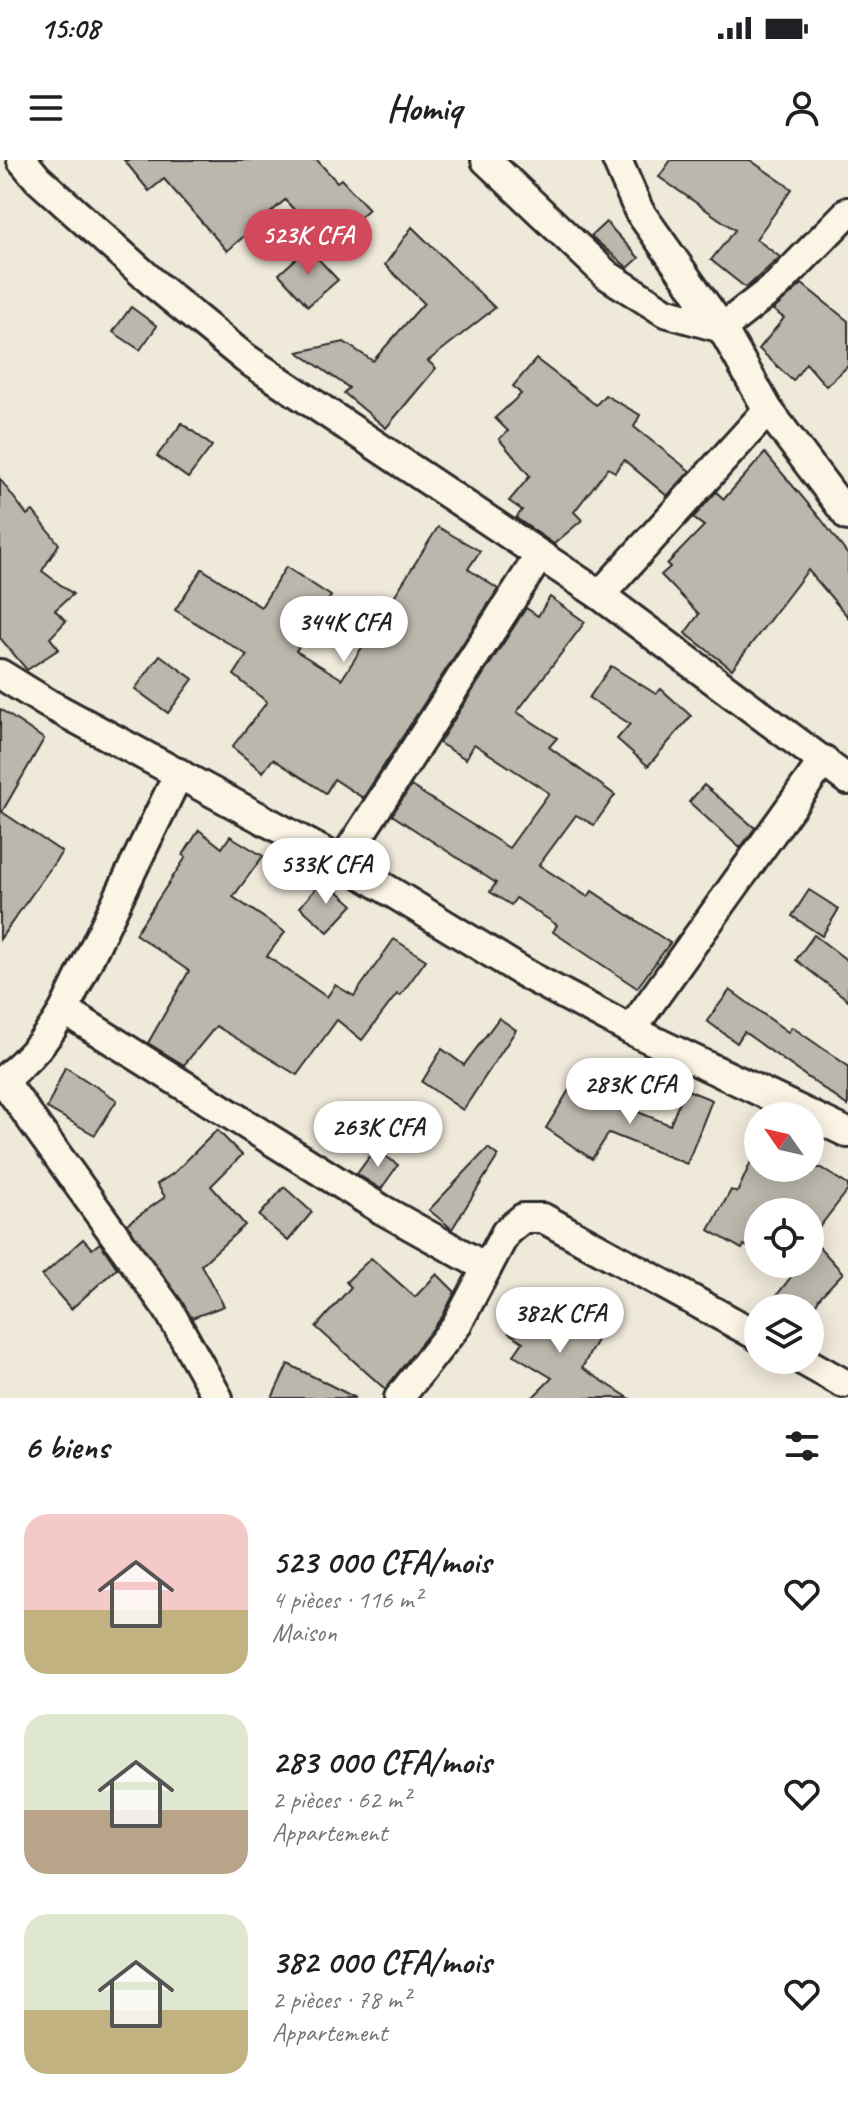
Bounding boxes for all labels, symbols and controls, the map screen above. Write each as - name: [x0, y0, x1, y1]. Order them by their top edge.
- text: 15:08: [40, 9, 99, 47]
- text: Homiq: [387, 85, 461, 131]
- icon: menu: [24, 86, 68, 130]
- icon: person: [780, 86, 824, 130]
- pin: 523K CFA: [225, 209, 391, 277]
- text: 523K CFA: [262, 218, 354, 251]
- pin: 344K CFA: [261, 596, 427, 664]
- text: 344K CFA: [298, 605, 390, 638]
- pin: 533K CFA: [243, 838, 409, 906]
- text: 533K CFA: [280, 847, 372, 880]
- pin: 283K CFA: [547, 1058, 713, 1126]
- text: 283K CFA: [584, 1067, 676, 1100]
- pin: 263K CFA: [295, 1101, 461, 1169]
- north arrow: [744, 1102, 824, 1182]
- map controls: [744, 1102, 824, 1374]
- text: 263K CFA: [332, 1110, 424, 1143]
- button: locate: [744, 1198, 824, 1278]
- pin: 382K CFA: [477, 1287, 643, 1355]
- button: layers: [744, 1294, 824, 1374]
- text: 382K CFA: [514, 1296, 606, 1329]
- icon: filters: [780, 1424, 824, 1468]
- text: 6 biens: [24, 1425, 109, 1468]
- text: 523 000 CFA/mois: [272, 1540, 491, 1583]
- icon: home: [88, 1546, 184, 1642]
- icon: heart: [780, 1572, 824, 1616]
- text: 4 pièces · 116 m²: [272, 1583, 421, 1616]
- text: Maison: [272, 1616, 337, 1649]
- text: 283 000 CFA/mois: [272, 1740, 491, 1783]
- icon: home: [88, 1746, 184, 1842]
- icon: heart: [780, 1772, 824, 1816]
- text: 2 pièces · 62 m²: [272, 1783, 410, 1816]
- text: Appartement: [272, 1816, 387, 1849]
- text: 382 000 CFA/mois: [272, 1940, 491, 1983]
- icon: home: [88, 1946, 184, 2042]
- icon: heart: [780, 1972, 824, 2016]
- text: 2 pièces · 78 m²: [272, 1983, 410, 2016]
- text: Appartement: [272, 2016, 387, 2049]

